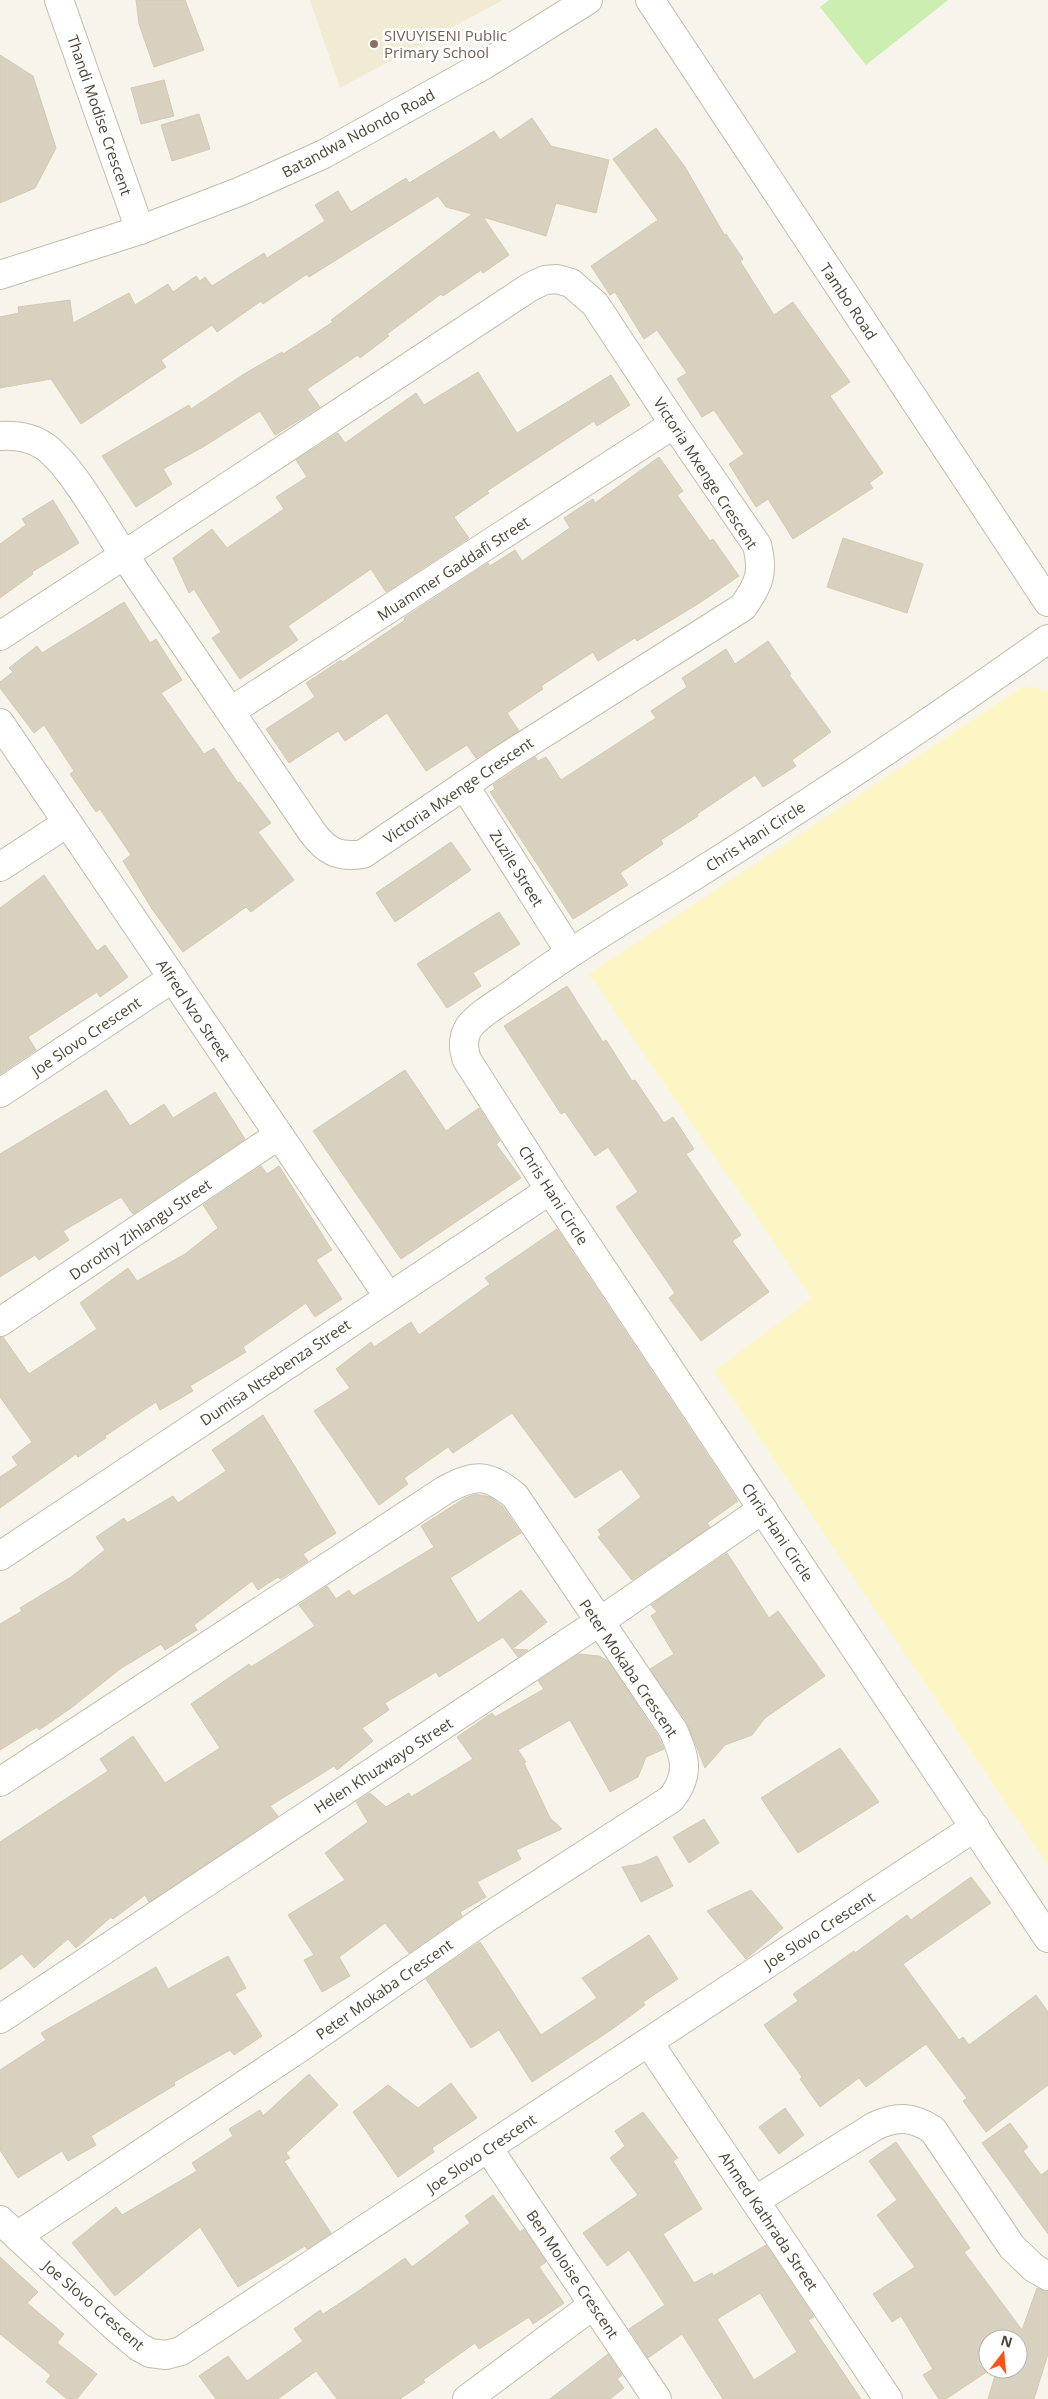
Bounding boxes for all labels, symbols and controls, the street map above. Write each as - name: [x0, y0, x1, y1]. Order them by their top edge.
- place label: SIVUYISENI Public Primary School: [384, 25, 507, 62]
- street label: Thandi Modise Crescent: [63, 32, 137, 198]
- marker: SIVUYISENI Public Primary School: [368, 38, 380, 50]
- street label: Batandwa Ndondo Road: [278, 84, 438, 182]
- street label: Tambo Road: [816, 259, 882, 343]
- street label: Victoria Mxenge Crescent: [649, 393, 763, 553]
- street label: Muammer Gaddafi Street: [373, 511, 533, 625]
- street label: Victoria Mxenge Crescent: [379, 732, 537, 848]
- street label: Chris Hani Circle: [701, 796, 809, 876]
- street label: Zuzile Street: [486, 826, 548, 910]
- street label: Alfred Nzo Street: [152, 955, 236, 1065]
- street label: Joe Slovo Crescent: [26, 992, 145, 1081]
- street label: Chris Hani Circle: [514, 1141, 594, 1249]
- street label: Dorothy Zihlangu Street: [65, 1174, 215, 1284]
- street label: Dumisa Ntsebenza Street: [196, 1314, 354, 1430]
- street label: Chris Hani Circle: [738, 1479, 818, 1585]
- street label: Peter Mokaba Crescent: [575, 1595, 683, 1741]
- street label: Helen Khuzwayo Street: [310, 1713, 456, 1817]
- street label: Joe Slovo Crescent: [758, 1887, 878, 1974]
- street label: Peter Mokaba Crescent: [312, 1934, 456, 2044]
- street label: Joe Slovo Crescent: [421, 2109, 540, 2198]
- street label: Ahmed Kathrada Street: [715, 2147, 823, 2295]
- street label: Ben Moloise Crescent: [522, 2206, 624, 2342]
- street label: Joe Slovo Crescent: [38, 2254, 149, 2355]
- north arrow: [978, 2329, 1028, 2379]
- text: N: [999, 2330, 1015, 2352]

